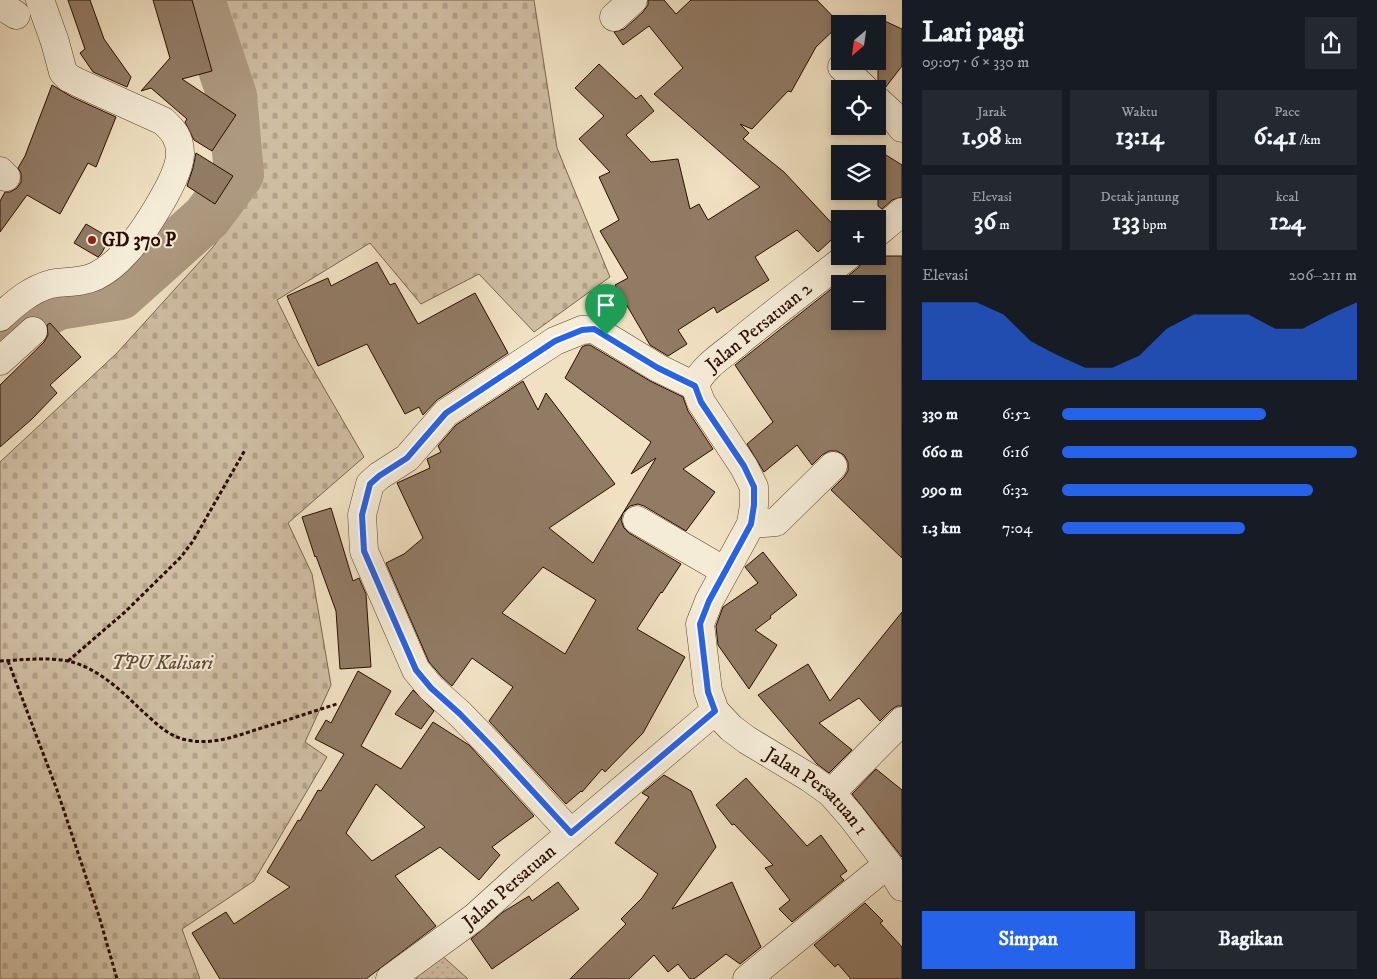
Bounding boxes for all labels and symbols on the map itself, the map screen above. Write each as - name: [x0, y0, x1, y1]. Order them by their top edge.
- north arrow: [831, 15, 886, 70]
- place label: GD 370 P: [102, 229, 176, 252]
- marker: GD 370 P: [86, 234, 98, 246]
- street label: Jalan Persatuan 2: [700, 277, 817, 378]
- pin: [585, 284, 627, 335]
- park label: TPU Kalisari: [111, 652, 214, 675]
- street label: Jalan Persatuan 1: [759, 741, 873, 840]
- street label: Jalan Persatuan: [457, 839, 561, 935]

